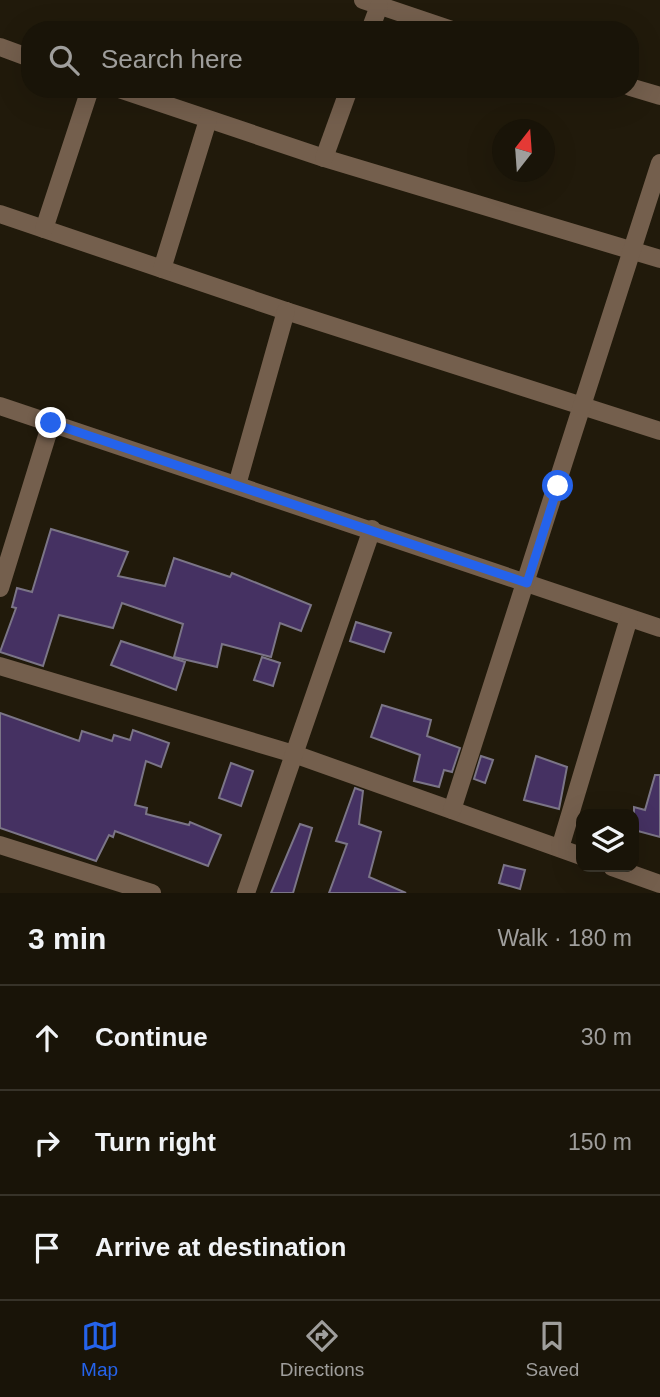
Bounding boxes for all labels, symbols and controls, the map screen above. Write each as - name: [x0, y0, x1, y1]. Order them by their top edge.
- search box: [21, 21, 639, 98]
- icon: search: [45, 41, 83, 79]
- text: Search here: [101, 44, 243, 74]
- north arrow: [492, 119, 555, 182]
- route end: [35, 407, 66, 438]
- route start: [542, 470, 573, 501]
- map controls: [576, 809, 639, 872]
- button: layers: [576, 809, 639, 872]
- text: 3 min: [28, 922, 106, 955]
- text: Walk · 180 m: [497, 925, 632, 951]
- icon: ahead: [28, 1019, 66, 1057]
- text: Continue: [95, 1022, 208, 1052]
- text: 30 m: [581, 1024, 632, 1050]
- icon: right: [28, 1124, 66, 1162]
- text: Turn right: [95, 1127, 216, 1157]
- text: 150 m: [568, 1129, 632, 1155]
- icon: arrive: [28, 1229, 66, 1267]
- text: Arrive at destination: [95, 1232, 346, 1262]
- tab: Map: [81, 1317, 119, 1381]
- tab: Directions: [280, 1317, 364, 1381]
- tab: Saved: [525, 1317, 579, 1381]

